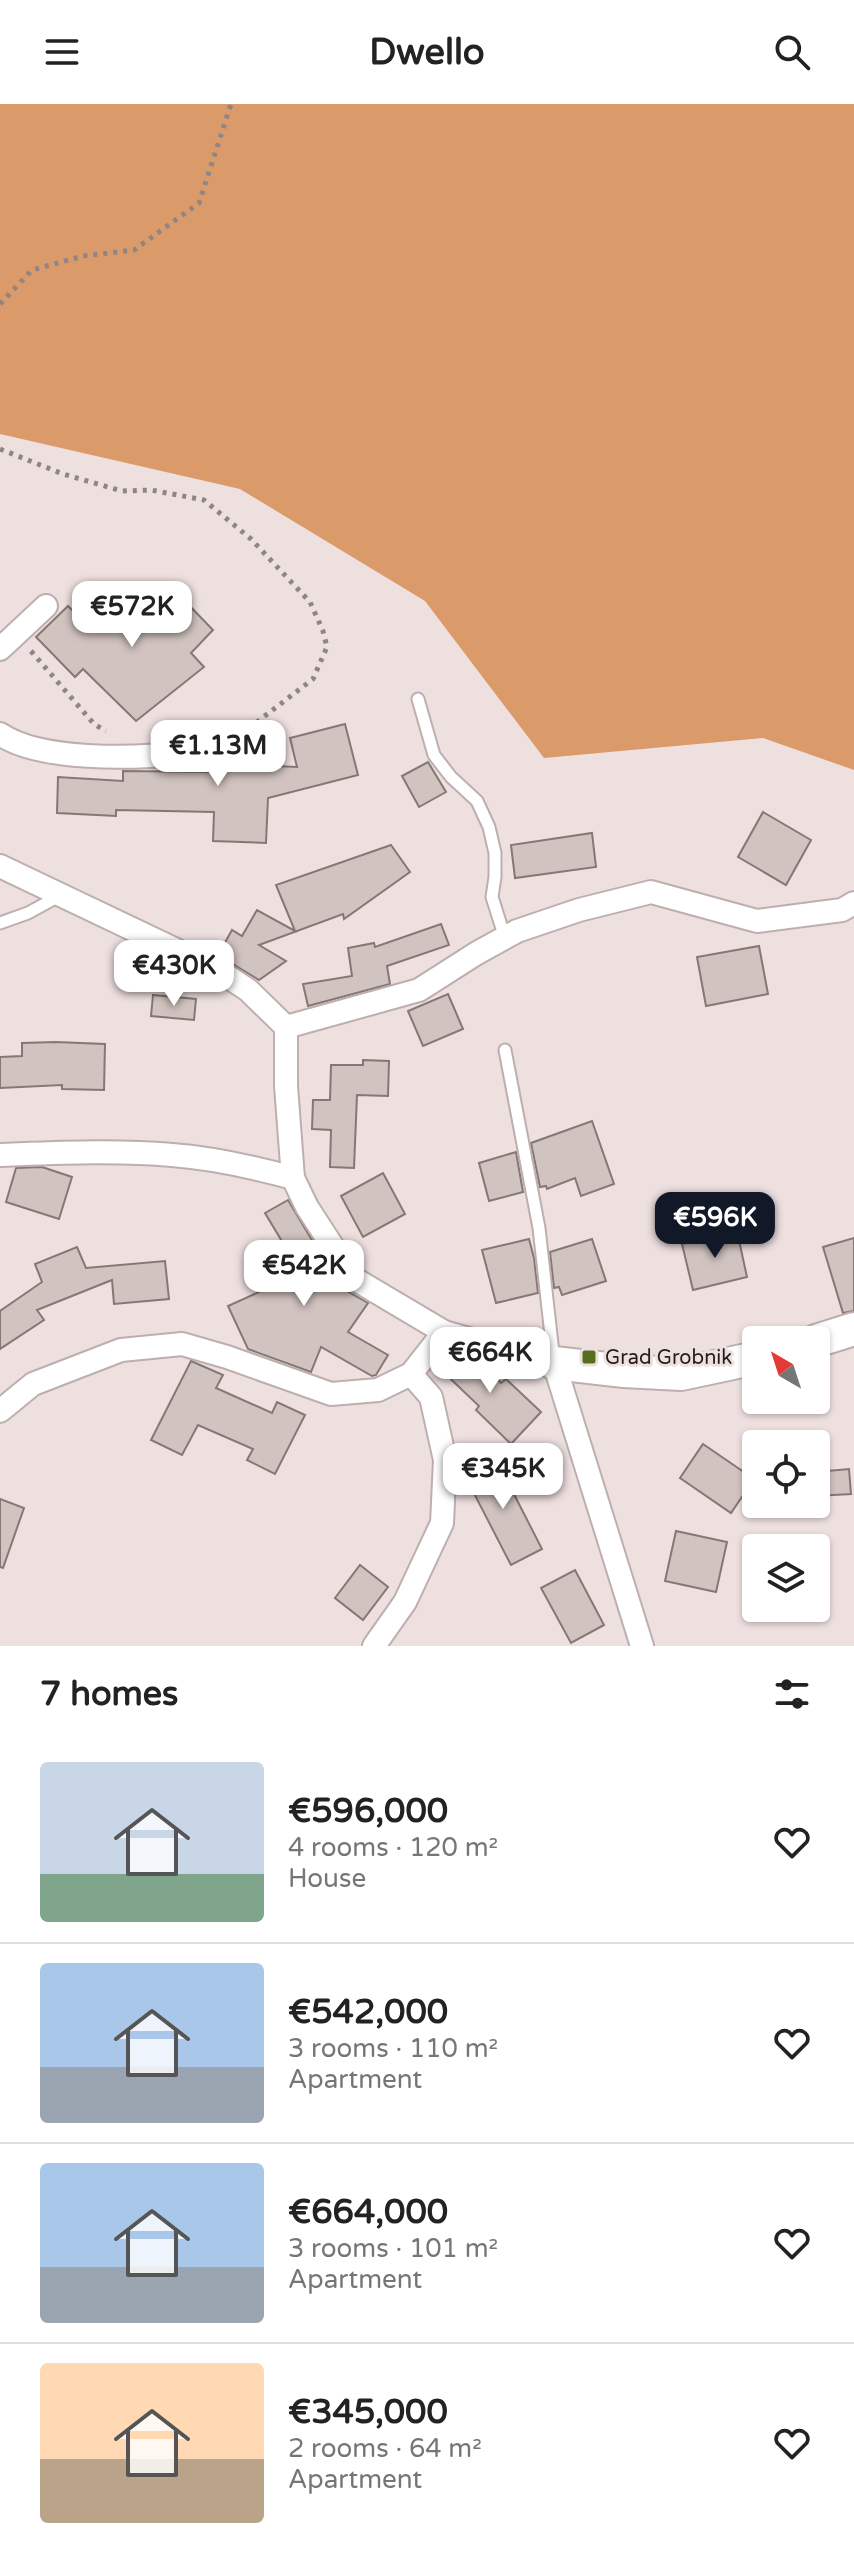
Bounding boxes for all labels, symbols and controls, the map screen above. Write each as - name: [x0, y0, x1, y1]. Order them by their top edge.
- icon: menu: [40, 30, 84, 74]
- icon: search: [770, 30, 814, 74]
- text: Dwello: [369, 31, 485, 74]
- pin: €572K: [76, 581, 188, 649]
- text: €572K: [90, 591, 174, 622]
- pin: €1.13M: [153, 720, 283, 788]
- text: €1.13M: [169, 730, 267, 761]
- pin: €430K: [118, 940, 230, 1008]
- text: €430K: [132, 950, 216, 981]
- pin: €596K: [659, 1192, 771, 1260]
- text: €596K: [673, 1202, 757, 1233]
- pin: €542K: [248, 1240, 360, 1308]
- text: €542K: [262, 1250, 346, 1281]
- north arrow: [742, 1326, 830, 1414]
- map controls: [742, 1326, 830, 1622]
- pin: €664K: [434, 1327, 546, 1395]
- text: €664K: [448, 1337, 532, 1368]
- place label: Grad Grobnik: [605, 1346, 732, 1370]
- marker: Grad Grobnik: [580, 1348, 598, 1366]
- button: locate: [742, 1430, 830, 1518]
- pin: €345K: [447, 1443, 559, 1511]
- text: €345K: [461, 1453, 545, 1484]
- button: layers: [742, 1534, 830, 1622]
- icon: filters: [770, 1672, 814, 1716]
- text: 7 homes: [40, 1674, 178, 1715]
- text: €596,000: [288, 1791, 448, 1832]
- icon: home: [104, 1794, 200, 1890]
- icon: heart: [770, 1820, 814, 1864]
- text: 4 rooms · 120 m²: [288, 1832, 498, 1863]
- text: House: [288, 1863, 366, 1894]
- text: €542,000: [288, 1992, 448, 2033]
- icon: home: [104, 1995, 200, 2091]
- icon: heart: [770, 2021, 814, 2065]
- text: 3 rooms · 110 m²: [288, 2033, 498, 2064]
- text: Apartment: [288, 2064, 422, 2095]
- text: €664,000: [288, 2192, 448, 2233]
- icon: home: [104, 2195, 200, 2291]
- icon: heart: [770, 2221, 814, 2265]
- text: 3 rooms · 101 m²: [288, 2233, 498, 2264]
- text: Apartment: [288, 2264, 422, 2295]
- text: €345,000: [288, 2392, 448, 2433]
- icon: home: [104, 2395, 200, 2491]
- icon: heart: [770, 2421, 814, 2465]
- text: 2 rooms · 64 m²: [288, 2433, 482, 2464]
- text: Apartment: [288, 2464, 422, 2495]

